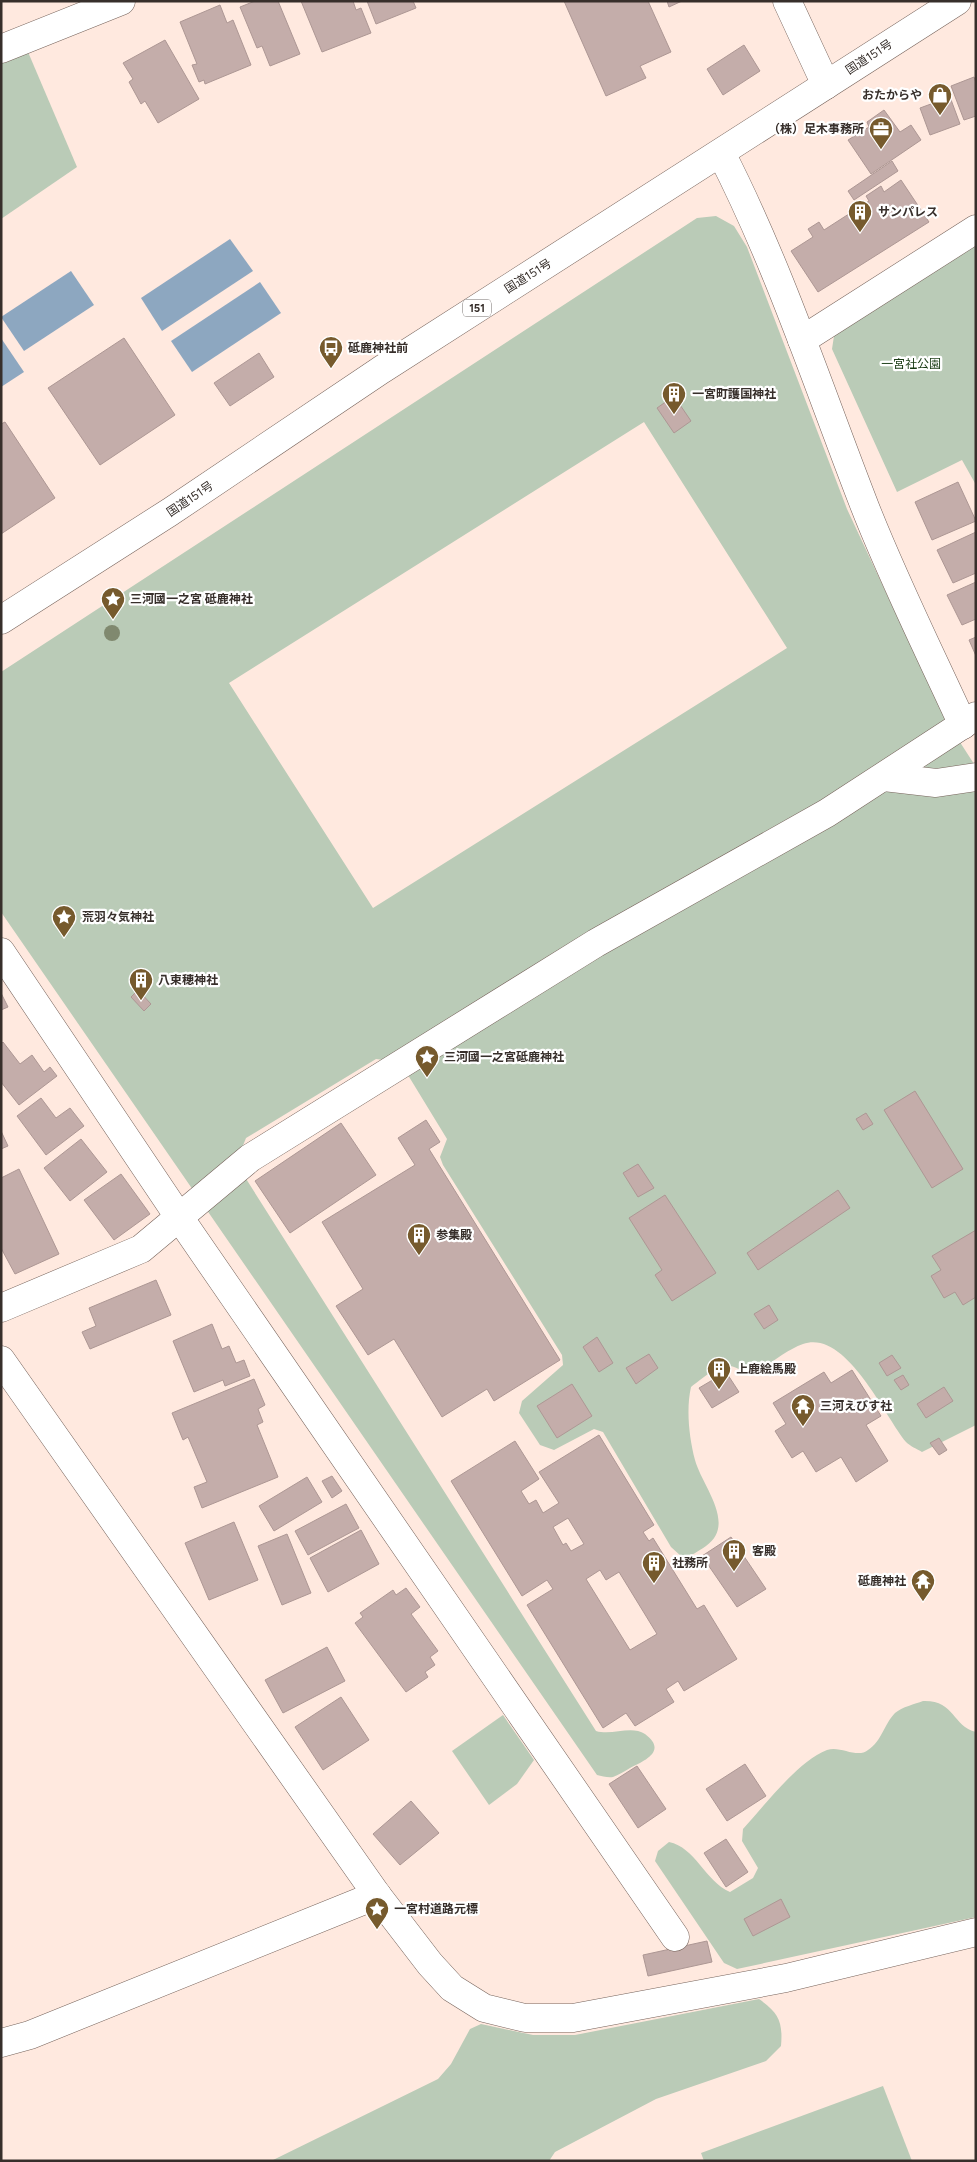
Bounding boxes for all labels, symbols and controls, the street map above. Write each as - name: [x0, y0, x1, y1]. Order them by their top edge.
- street label: 国道151号: [843, 37, 895, 77]
- shop icon: おたからや: [927, 82, 953, 116]
- place label: おたからや: [862, 88, 922, 102]
- office icon: （株）足木事務所: [868, 116, 894, 150]
- place label: （株）足木事務所: [768, 122, 864, 136]
- building icon: サンパレス: [847, 199, 873, 233]
- place label: サンパレス: [878, 205, 938, 219]
- street label: 国道151号: [502, 256, 554, 296]
- road number: 151: [463, 300, 491, 316]
- bus stop icon: 砥鹿神社前: [318, 335, 344, 369]
- place label: 砥鹿神社前: [348, 341, 408, 355]
- park label: 一宮社公園: [881, 357, 941, 371]
- building icon: 一宮町護国神社: [661, 381, 687, 415]
- place label: 一宮町護国神社: [692, 387, 776, 401]
- street label: 国道151号: [164, 478, 216, 520]
- place icon: 三河國一之宮 砥鹿神社: [100, 586, 126, 620]
- place label: 三河國一之宮 砥鹿神社: [130, 592, 253, 606]
- place icon: 荒羽々気神社: [51, 904, 77, 938]
- place label: 荒羽々気神社: [82, 910, 154, 924]
- building icon: 八束穂神社: [128, 967, 154, 1001]
- place label: 八束穂神社: [158, 973, 218, 987]
- place icon: 三河國一之宮砥鹿神社: [414, 1044, 440, 1078]
- place label: 三河國一之宮砥鹿神社: [444, 1050, 564, 1064]
- building icon: 参集殿: [406, 1222, 432, 1256]
- place label: 参集殿: [436, 1228, 472, 1242]
- building icon: 上鹿絵馬殿: [706, 1356, 732, 1390]
- place label: 上鹿絵馬殿: [736, 1362, 796, 1376]
- temple icon: 三河えびす社: [790, 1393, 816, 1427]
- place label: 三河えびす社: [820, 1399, 892, 1413]
- building icon: 客殿: [721, 1538, 747, 1572]
- place label: 客殿: [752, 1544, 776, 1558]
- building icon: 社務所: [641, 1550, 667, 1584]
- place label: 社務所: [672, 1556, 708, 1570]
- temple icon: 砥鹿神社: [910, 1568, 936, 1602]
- place label: 砥鹿神社: [858, 1574, 906, 1588]
- place icon: 一宮村道路元標: [364, 1896, 390, 1930]
- place label: 一宮村道路元標: [394, 1902, 478, 1916]

